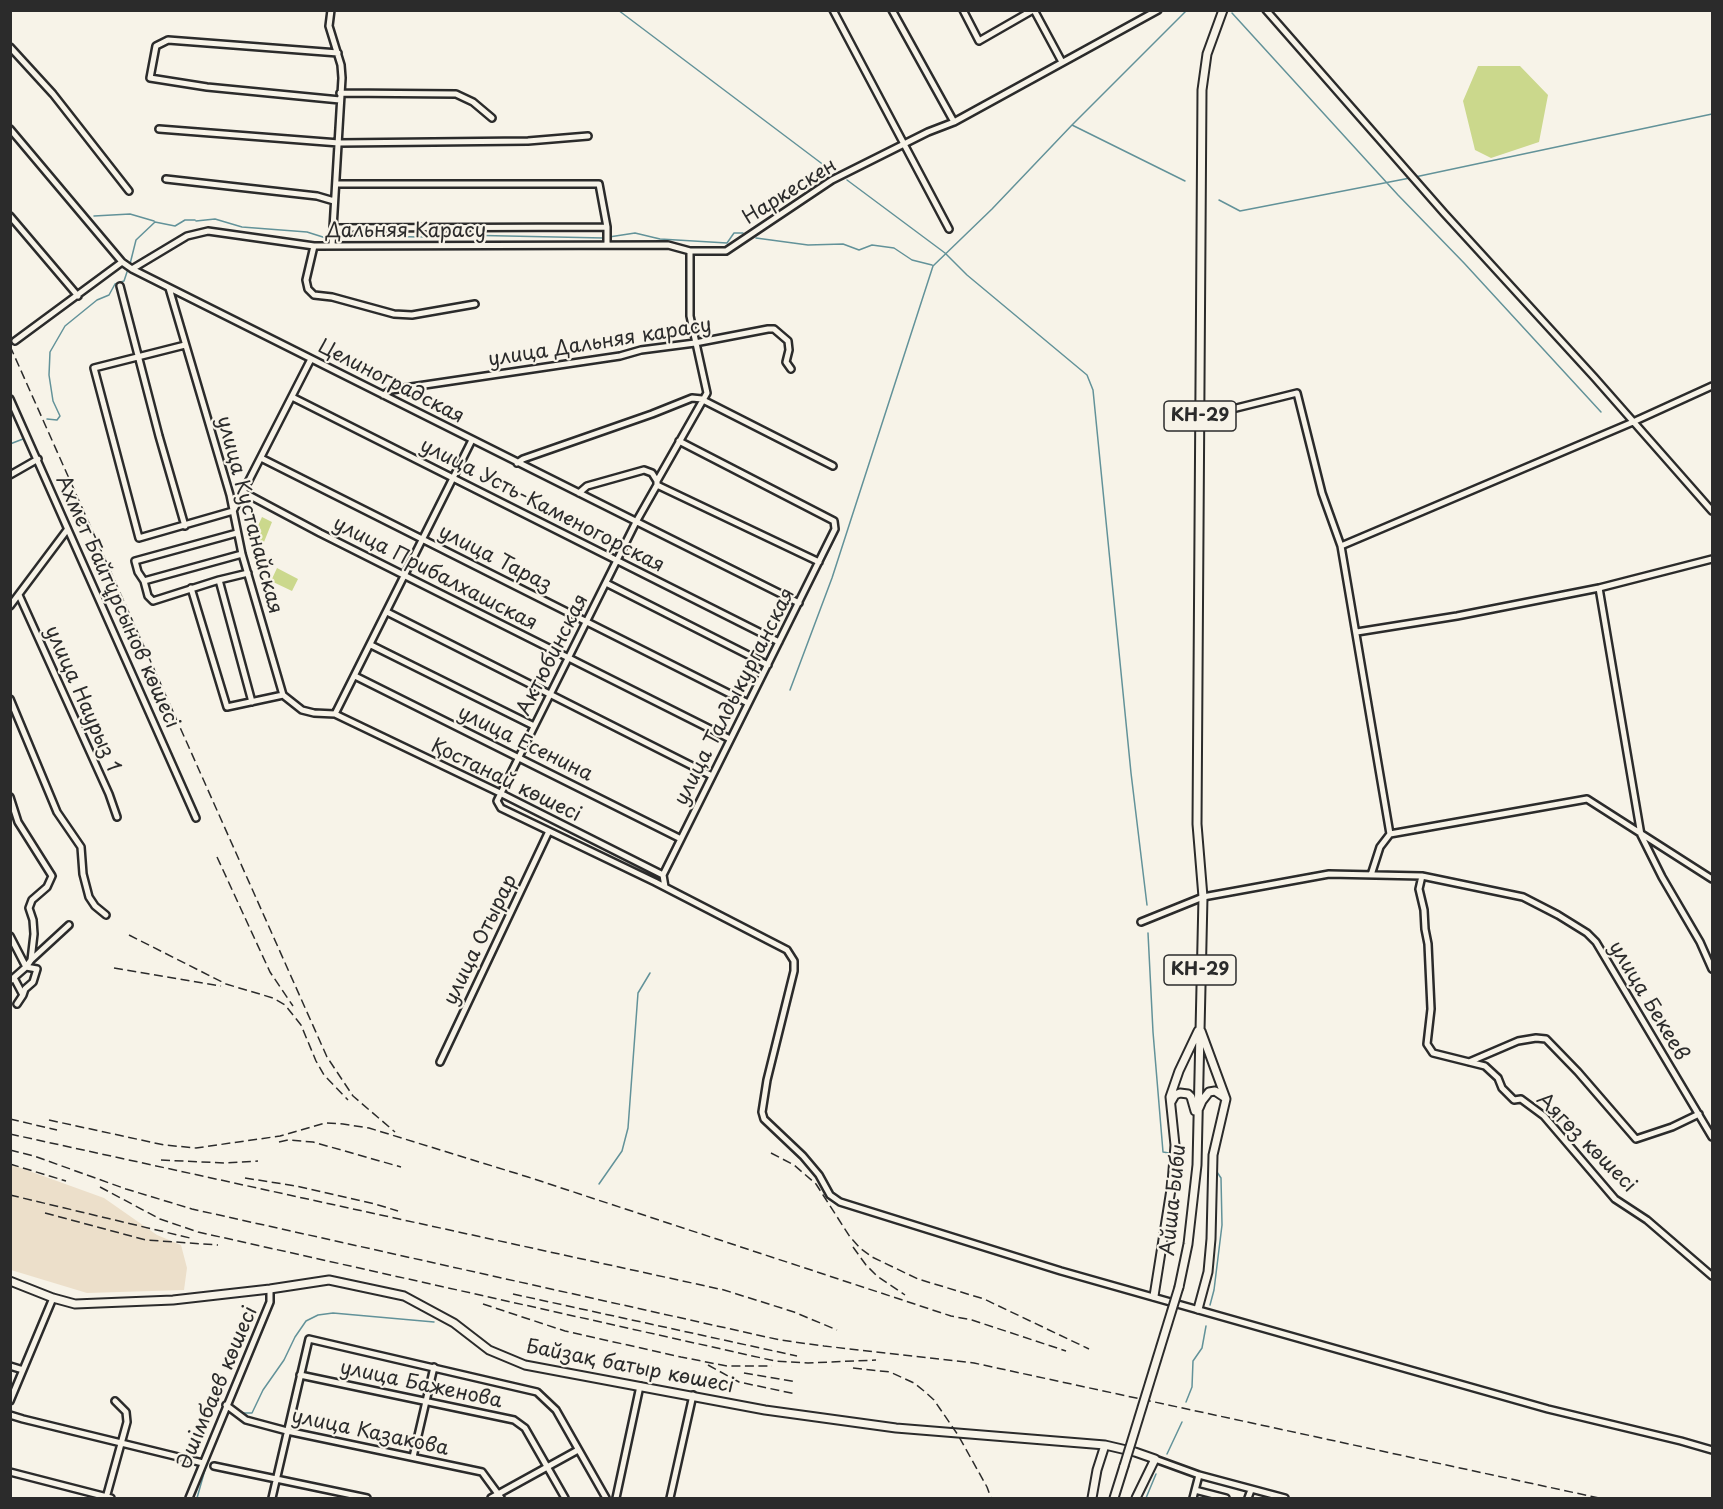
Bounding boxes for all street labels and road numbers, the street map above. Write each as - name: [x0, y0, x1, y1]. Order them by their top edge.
- street label: Наркескен: [739, 154, 841, 230]
- street label: Дальняя Карасу: [326, 219, 486, 243]
- street label: улица Дальняя карасу: [487, 313, 713, 373]
- street label: Целиноградская: [314, 335, 468, 429]
- road number: КН-29: [1164, 401, 1236, 431]
- street label: улица Кустанайская: [211, 413, 287, 617]
- street label: улица Усть-Каменогорская: [416, 434, 668, 578]
- street label: Ахмет Байтұрсынов көшесі: [50, 472, 184, 732]
- street label: улица Прибалхашская: [329, 512, 541, 636]
- street label: улица Тараз: [434, 520, 556, 598]
- street label: улица Талдыкурганская: [670, 584, 800, 810]
- street label: Актюбинская: [512, 590, 594, 720]
- street label: улица Наурыз 1: [39, 622, 125, 776]
- street label: улица Есенина: [454, 701, 596, 787]
- street label: Қостанай көшесі: [427, 734, 585, 828]
- street label: улица Отырар: [439, 871, 523, 1009]
- street label: улица Бекеев: [1603, 937, 1693, 1065]
- road number: КН-29: [1164, 955, 1236, 985]
- street label: Аягөз көшесі: [1531, 1088, 1641, 1198]
- street label: Айша Биби: [1156, 1143, 1192, 1257]
- street label: Әшімбаев көшесі: [173, 1303, 263, 1473]
- street label: Байзақ батыр көшесі: [524, 1335, 736, 1399]
- street label: улица Баженова: [338, 1356, 504, 1414]
- street label: улица Казакова: [289, 1405, 451, 1461]

